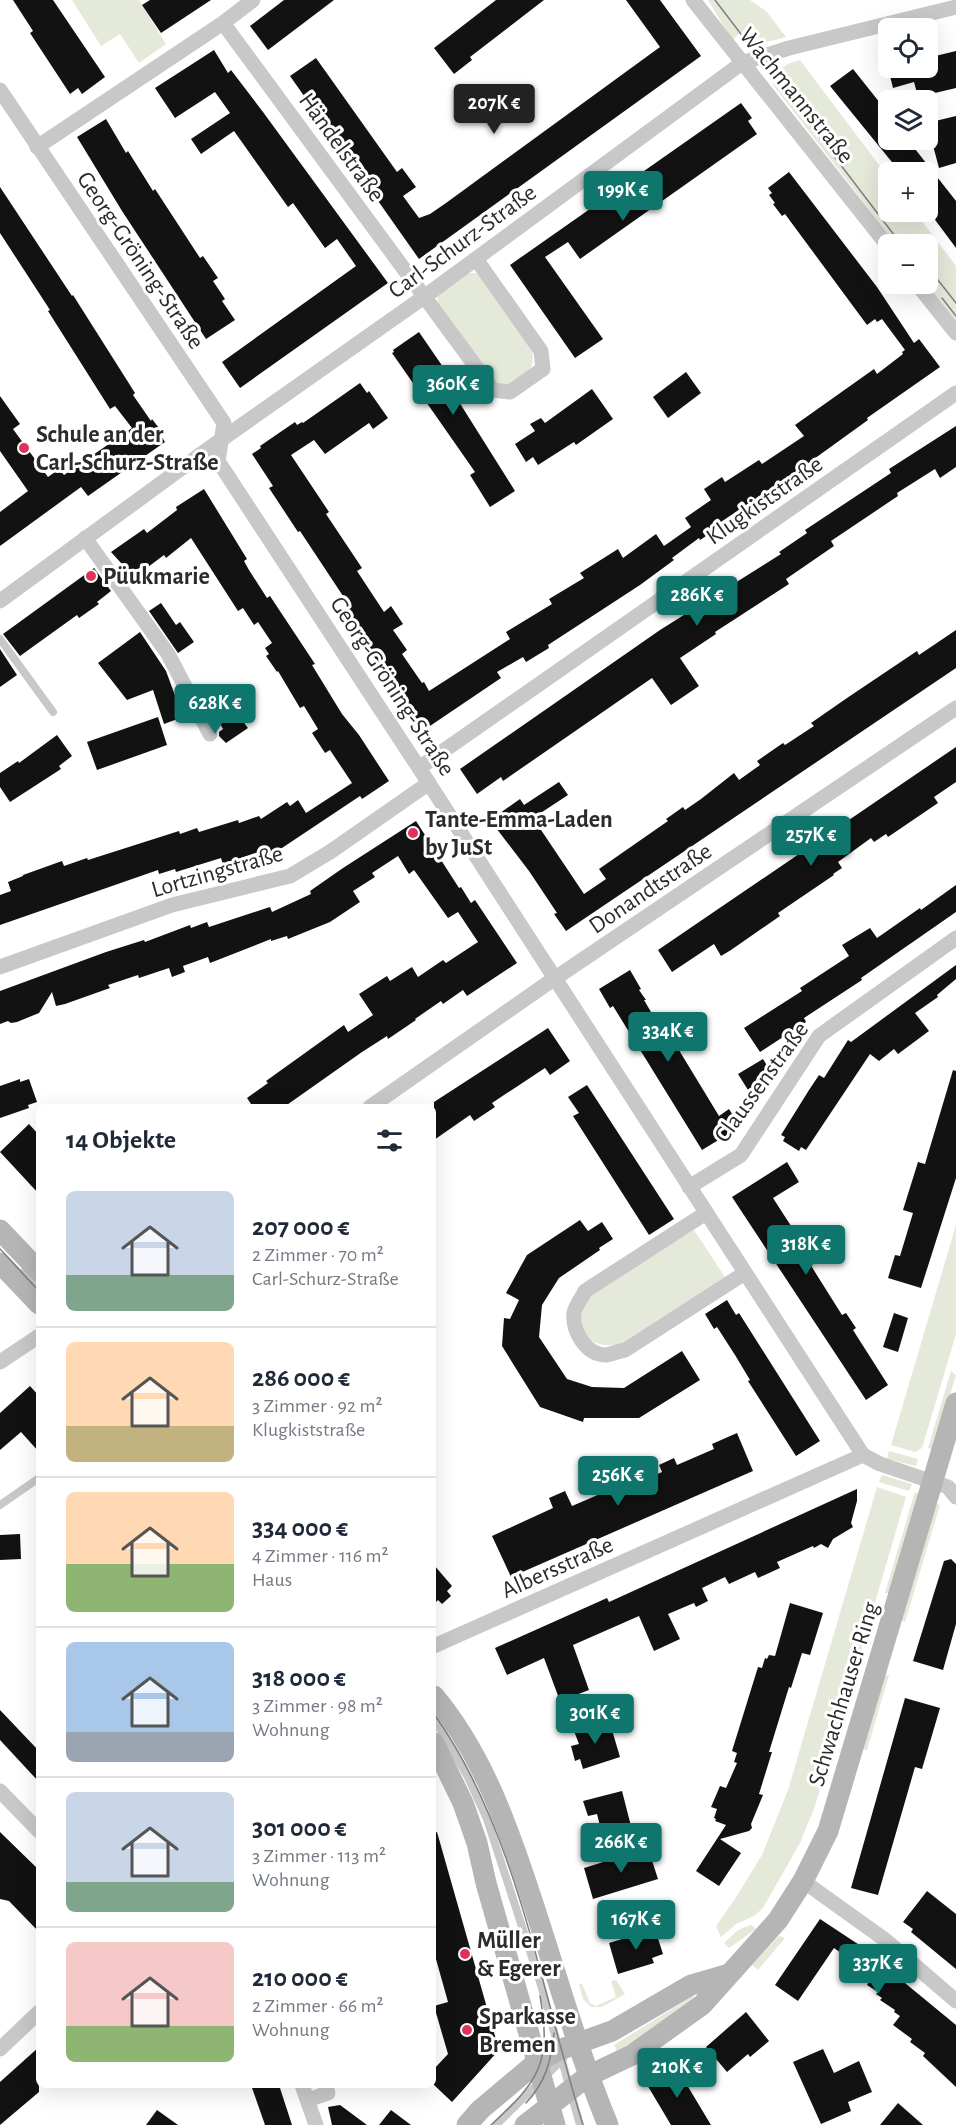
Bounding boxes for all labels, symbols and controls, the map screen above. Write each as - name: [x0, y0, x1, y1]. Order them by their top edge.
- map controls: [878, 18, 938, 294]
- button: locate: [878, 18, 938, 78]
- street label: Wachmannstraße: [734, 23, 858, 168]
- pin: 207K €: [445, 84, 543, 135]
- street label: Händelstraße: [294, 89, 389, 206]
- button: layers: [878, 90, 938, 150]
- text: 207K €: [468, 93, 520, 113]
- button: +: [878, 162, 938, 222]
- street label: Georg-Gröning-Straße: [72, 168, 208, 354]
- pin: 199K €: [574, 171, 672, 222]
- street label: Carl-Schurz-Straße: [384, 180, 541, 303]
- text: 199K €: [598, 180, 648, 200]
- button: −: [878, 234, 938, 294]
- pin: 360K €: [404, 365, 502, 416]
- text: 360K €: [427, 374, 479, 394]
- place label: Schule an der Carl-Schurz-Straße: [36, 423, 219, 475]
- marker: Schule an der Carl-Schurz-Straße: [17, 441, 31, 455]
- street label: Klugkiststraße: [702, 452, 827, 550]
- place label: Püukmarie: [103, 565, 210, 589]
- marker: Püukmarie: [84, 569, 98, 583]
- pin: 286K €: [648, 576, 746, 627]
- text: 286K €: [671, 585, 723, 605]
- street label: Georg-Gröning-Straße: [325, 593, 459, 780]
- pin: 628K €: [166, 684, 264, 735]
- text: 628K €: [189, 693, 241, 713]
- place label: Tante-Emma-Laden by JuSt: [425, 808, 613, 860]
- pin: 257K €: [762, 816, 860, 867]
- text: 257K €: [786, 825, 836, 845]
- marker: Tante-Emma-Laden by JuSt: [406, 826, 420, 840]
- street label: Donandtstraße: [585, 839, 716, 939]
- street label: Lortzingstraße: [149, 842, 286, 902]
- pin: 334K €: [619, 1012, 717, 1063]
- street label: Claussenstraße: [710, 1018, 813, 1147]
- text: 334K €: [642, 1021, 694, 1041]
- icon: filters: [373, 1124, 406, 1157]
- text: 14 Objekte: [66, 1127, 176, 1153]
- text: 207 000 €: [252, 1214, 350, 1240]
- icon: home: [114, 1215, 186, 1287]
- pin: 318K €: [757, 1225, 855, 1276]
- text: 318K €: [781, 1234, 831, 1254]
- text: 2 Zimmer · 70 m²: [252, 1245, 384, 1265]
- text: Carl-Schurz-Straße: [252, 1269, 399, 1289]
- text: 286 000 €: [252, 1365, 350, 1391]
- icon: home: [114, 1366, 186, 1438]
- text: 3 Zimmer · 92 m²: [252, 1396, 382, 1416]
- text: Klugkiststraße: [252, 1420, 365, 1440]
- pin: 256K €: [569, 1456, 667, 1507]
- text: 256K €: [592, 1465, 644, 1485]
- text: 334 000 €: [252, 1515, 348, 1541]
- icon: home: [114, 1516, 186, 1588]
- street label: Albersstraße: [498, 1533, 617, 1603]
- text: 4 Zimmer · 116 m²: [252, 1546, 388, 1566]
- text: Haus: [252, 1570, 292, 1590]
- street label: Schwachhauser Ring: [805, 1599, 883, 1789]
- text: 318 000 €: [252, 1665, 346, 1691]
- icon: home: [114, 1666, 186, 1738]
- pin: 301K €: [546, 1694, 644, 1745]
- text: 3 Zimmer · 98 m²: [252, 1696, 383, 1716]
- text: 301K €: [570, 1703, 620, 1723]
- text: Wohnung: [252, 1720, 329, 1740]
- text: 301 000 €: [252, 1815, 347, 1841]
- icon: home: [114, 1816, 186, 1888]
- pin: 266K €: [572, 1823, 670, 1874]
- text: 266K €: [595, 1832, 647, 1852]
- text: 3 Zimmer · 113 m²: [252, 1846, 386, 1866]
- text: Wohnung: [252, 1870, 329, 1890]
- pin: 167K €: [587, 1900, 685, 1951]
- text: 167K €: [611, 1909, 661, 1929]
- place label: Müller & Egerer: [477, 1929, 561, 1981]
- pin: 337K €: [829, 1944, 927, 1995]
- marker: Müller & Egerer: [458, 1947, 472, 1961]
- text: 337K €: [853, 1953, 903, 1973]
- text: 210 000 €: [252, 1965, 348, 1991]
- icon: home: [114, 1966, 186, 2038]
- text: 2 Zimmer · 66 m²: [252, 1996, 384, 2016]
- place label: Sparkasse Bremen: [479, 2005, 576, 2057]
- text: Wohnung: [252, 2020, 329, 2040]
- marker: Sparkasse Bremen: [460, 2023, 474, 2037]
- pin: 210K €: [628, 2048, 726, 2099]
- text: 210K €: [651, 2057, 703, 2077]

